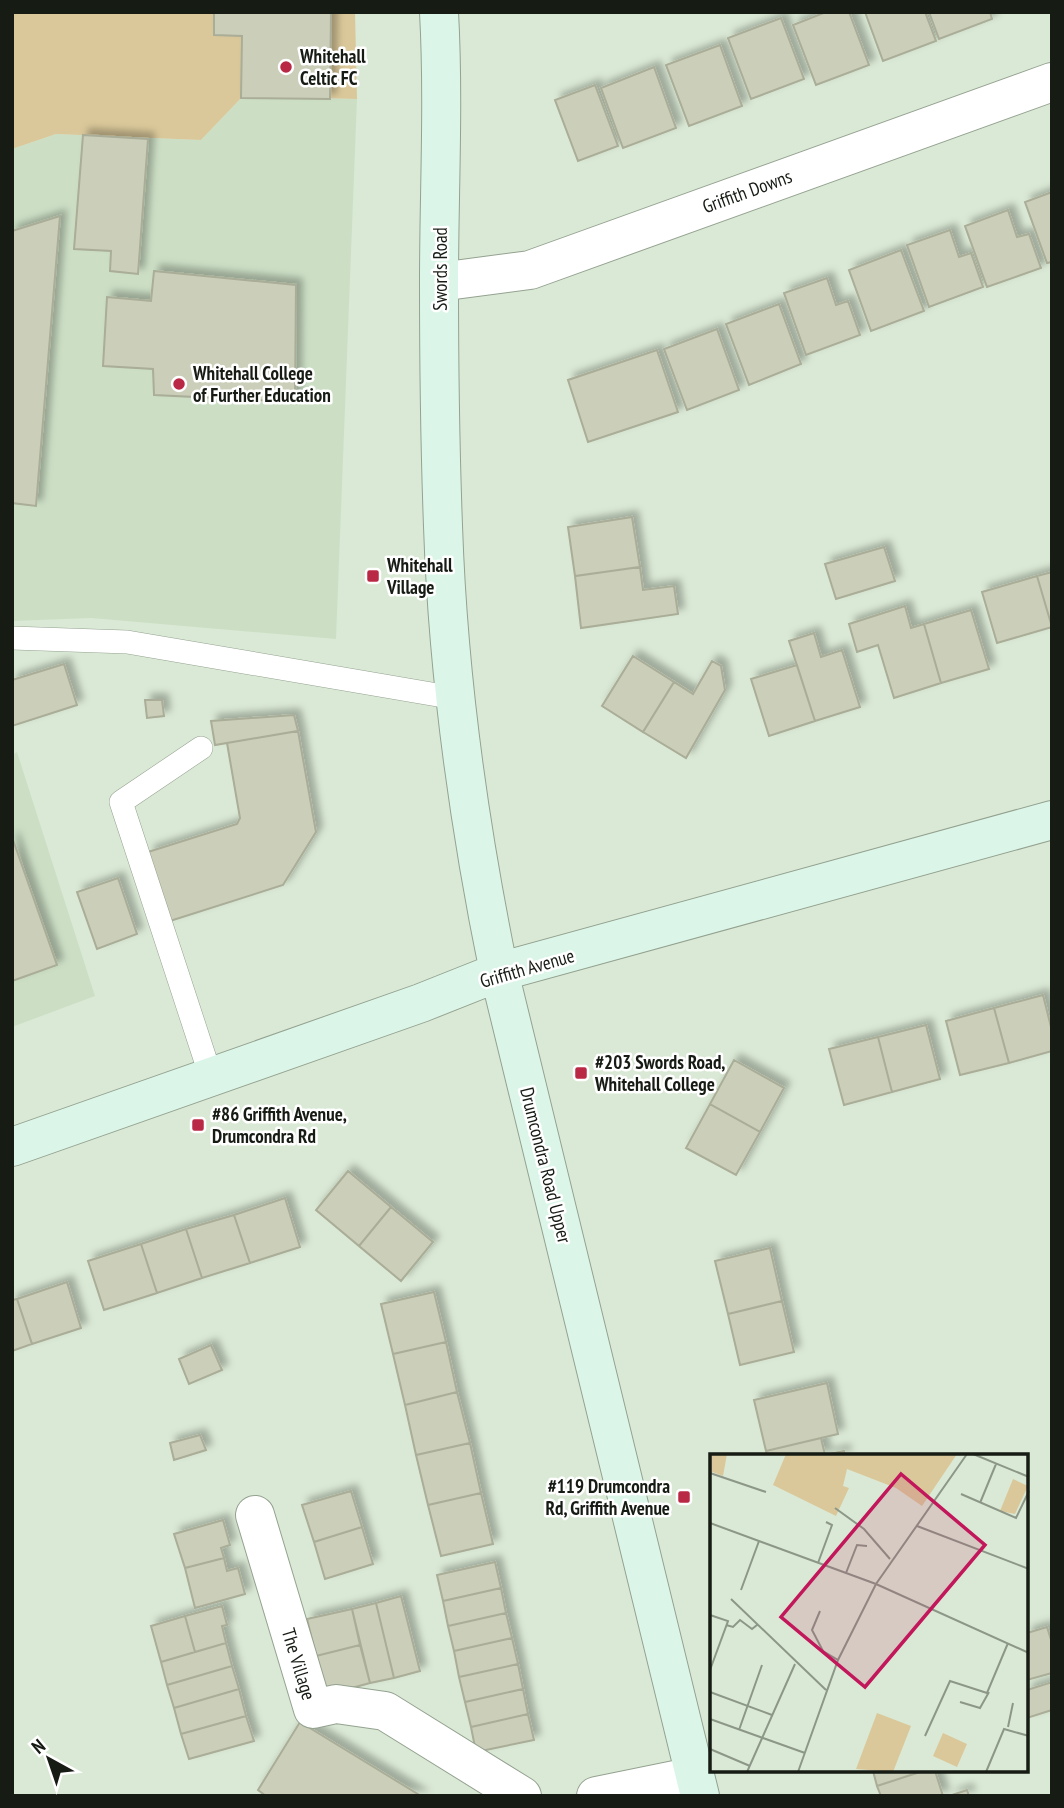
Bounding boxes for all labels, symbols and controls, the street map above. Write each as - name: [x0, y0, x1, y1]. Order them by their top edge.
- place label: Whitehall Celtic FC: [299, 44, 366, 90]
- marker: Whitehall Celtic FC: [278, 59, 294, 75]
- street label: Griffith Downs: [699, 164, 795, 218]
- street label: Swords Road: [428, 227, 452, 311]
- place label: Whitehall College of Further Education: [192, 361, 331, 407]
- marker: Whitehall College of Further Education: [171, 376, 187, 392]
- place label: Whitehall Village: [386, 553, 453, 599]
- marker: Whitehall Village: [365, 568, 381, 584]
- street label: Griffith Avenue: [477, 943, 577, 993]
- place label: #203 Swords Road, Whitehall College: [594, 1050, 725, 1096]
- marker: #203 Swords Road, Whitehall College: [573, 1065, 589, 1081]
- street label: Drumcondra Road Upper: [515, 1085, 577, 1246]
- place label: #86 Griffith Avenue, Drumcondra Rd: [212, 1102, 347, 1148]
- marker: #86 Griffith Avenue, Drumcondra Rd: [190, 1117, 206, 1133]
- inset map: [710, 1454, 1029, 1773]
- place label: #119 Drumcondra Rd, Griffith Avenue: [546, 1474, 670, 1520]
- marker: #119 Drumcondra Rd, Griffith Avenue: [676, 1489, 692, 1505]
- street label: The Village: [277, 1625, 321, 1703]
- north arrow: [14, 1724, 84, 1794]
- text: N: [26, 1733, 50, 1758]

